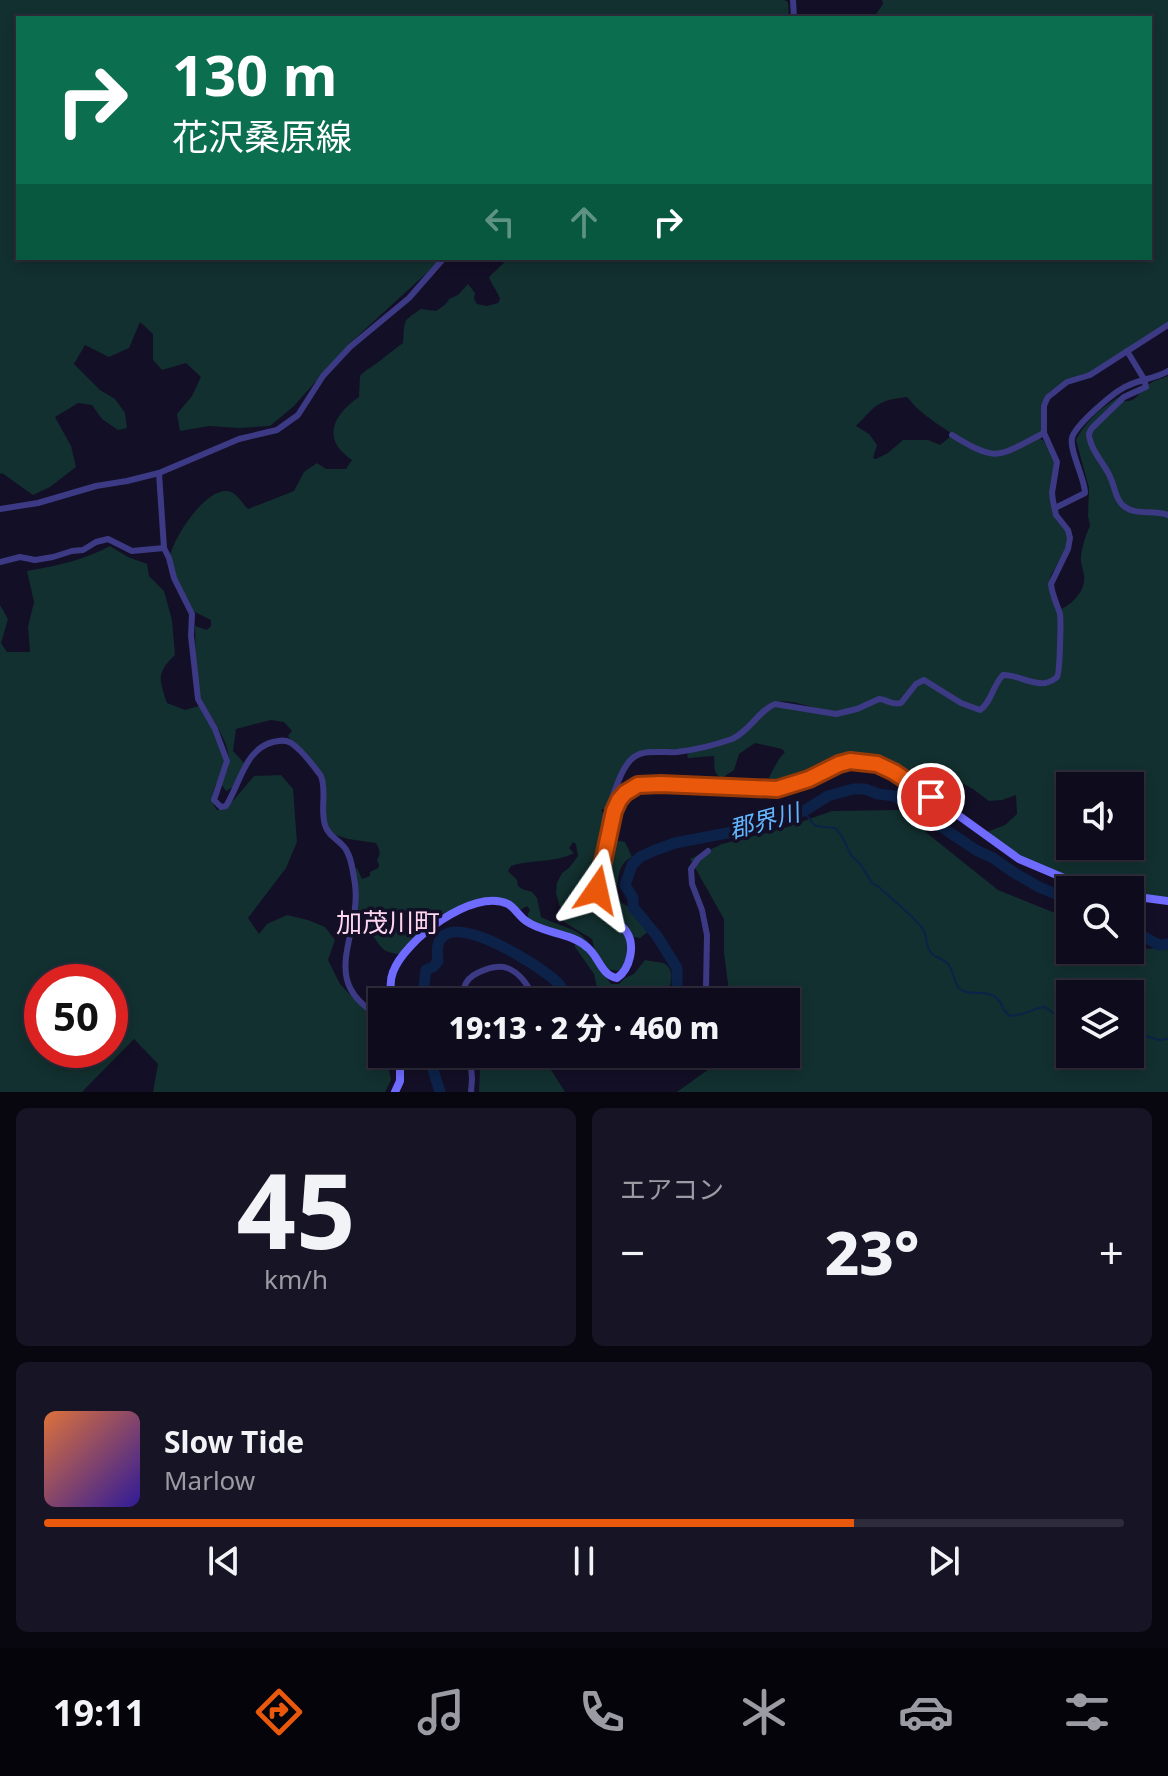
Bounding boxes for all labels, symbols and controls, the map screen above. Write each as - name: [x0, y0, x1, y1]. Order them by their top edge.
- text: 130 m: [172, 36, 337, 112]
- icon: right: [40, 48, 144, 152]
- text: 花沢桑原線: [172, 112, 352, 161]
- icon: left: [478, 200, 522, 244]
- icon: ahead: [562, 200, 606, 244]
- icon: right: [646, 200, 690, 244]
- pin: [897, 763, 965, 831]
- map controls: [1056, 772, 1144, 1068]
- button: sound: [1056, 772, 1144, 860]
- icon: arrive: [909, 775, 953, 819]
- water label: 郡界川: [725, 794, 806, 845]
- position arrow: [555, 848, 639, 932]
- button: search: [1056, 876, 1144, 964]
- district label: 加茂川町: [336, 904, 440, 940]
- speed limit sign: 50: [24, 964, 128, 1068]
- button: layers: [1056, 980, 1144, 1068]
- text: 19:13 · 2 分 · 460 m: [449, 1007, 719, 1048]
- text: 45: [237, 1138, 355, 1279]
- text: エアコン: [620, 1171, 724, 1207]
- text: 23°: [825, 1211, 919, 1293]
- text: −: [620, 1222, 645, 1282]
- text: +: [1099, 1222, 1124, 1282]
- text: km/h: [264, 1261, 328, 1297]
- text: Slow Tide: [164, 1421, 304, 1462]
- text: Marlow: [164, 1462, 255, 1498]
- icon: previous: [202, 1539, 246, 1583]
- icon: pause: [562, 1539, 606, 1583]
- icon: next: [922, 1539, 966, 1583]
- icon: directions: [251, 1684, 307, 1740]
- icon: music: [413, 1684, 469, 1740]
- icon: phone: [574, 1684, 630, 1740]
- icon: climate: [736, 1684, 792, 1740]
- icon: car: [898, 1684, 954, 1740]
- icon: filters: [1059, 1684, 1115, 1740]
- text: 19:11: [53, 1688, 145, 1737]

